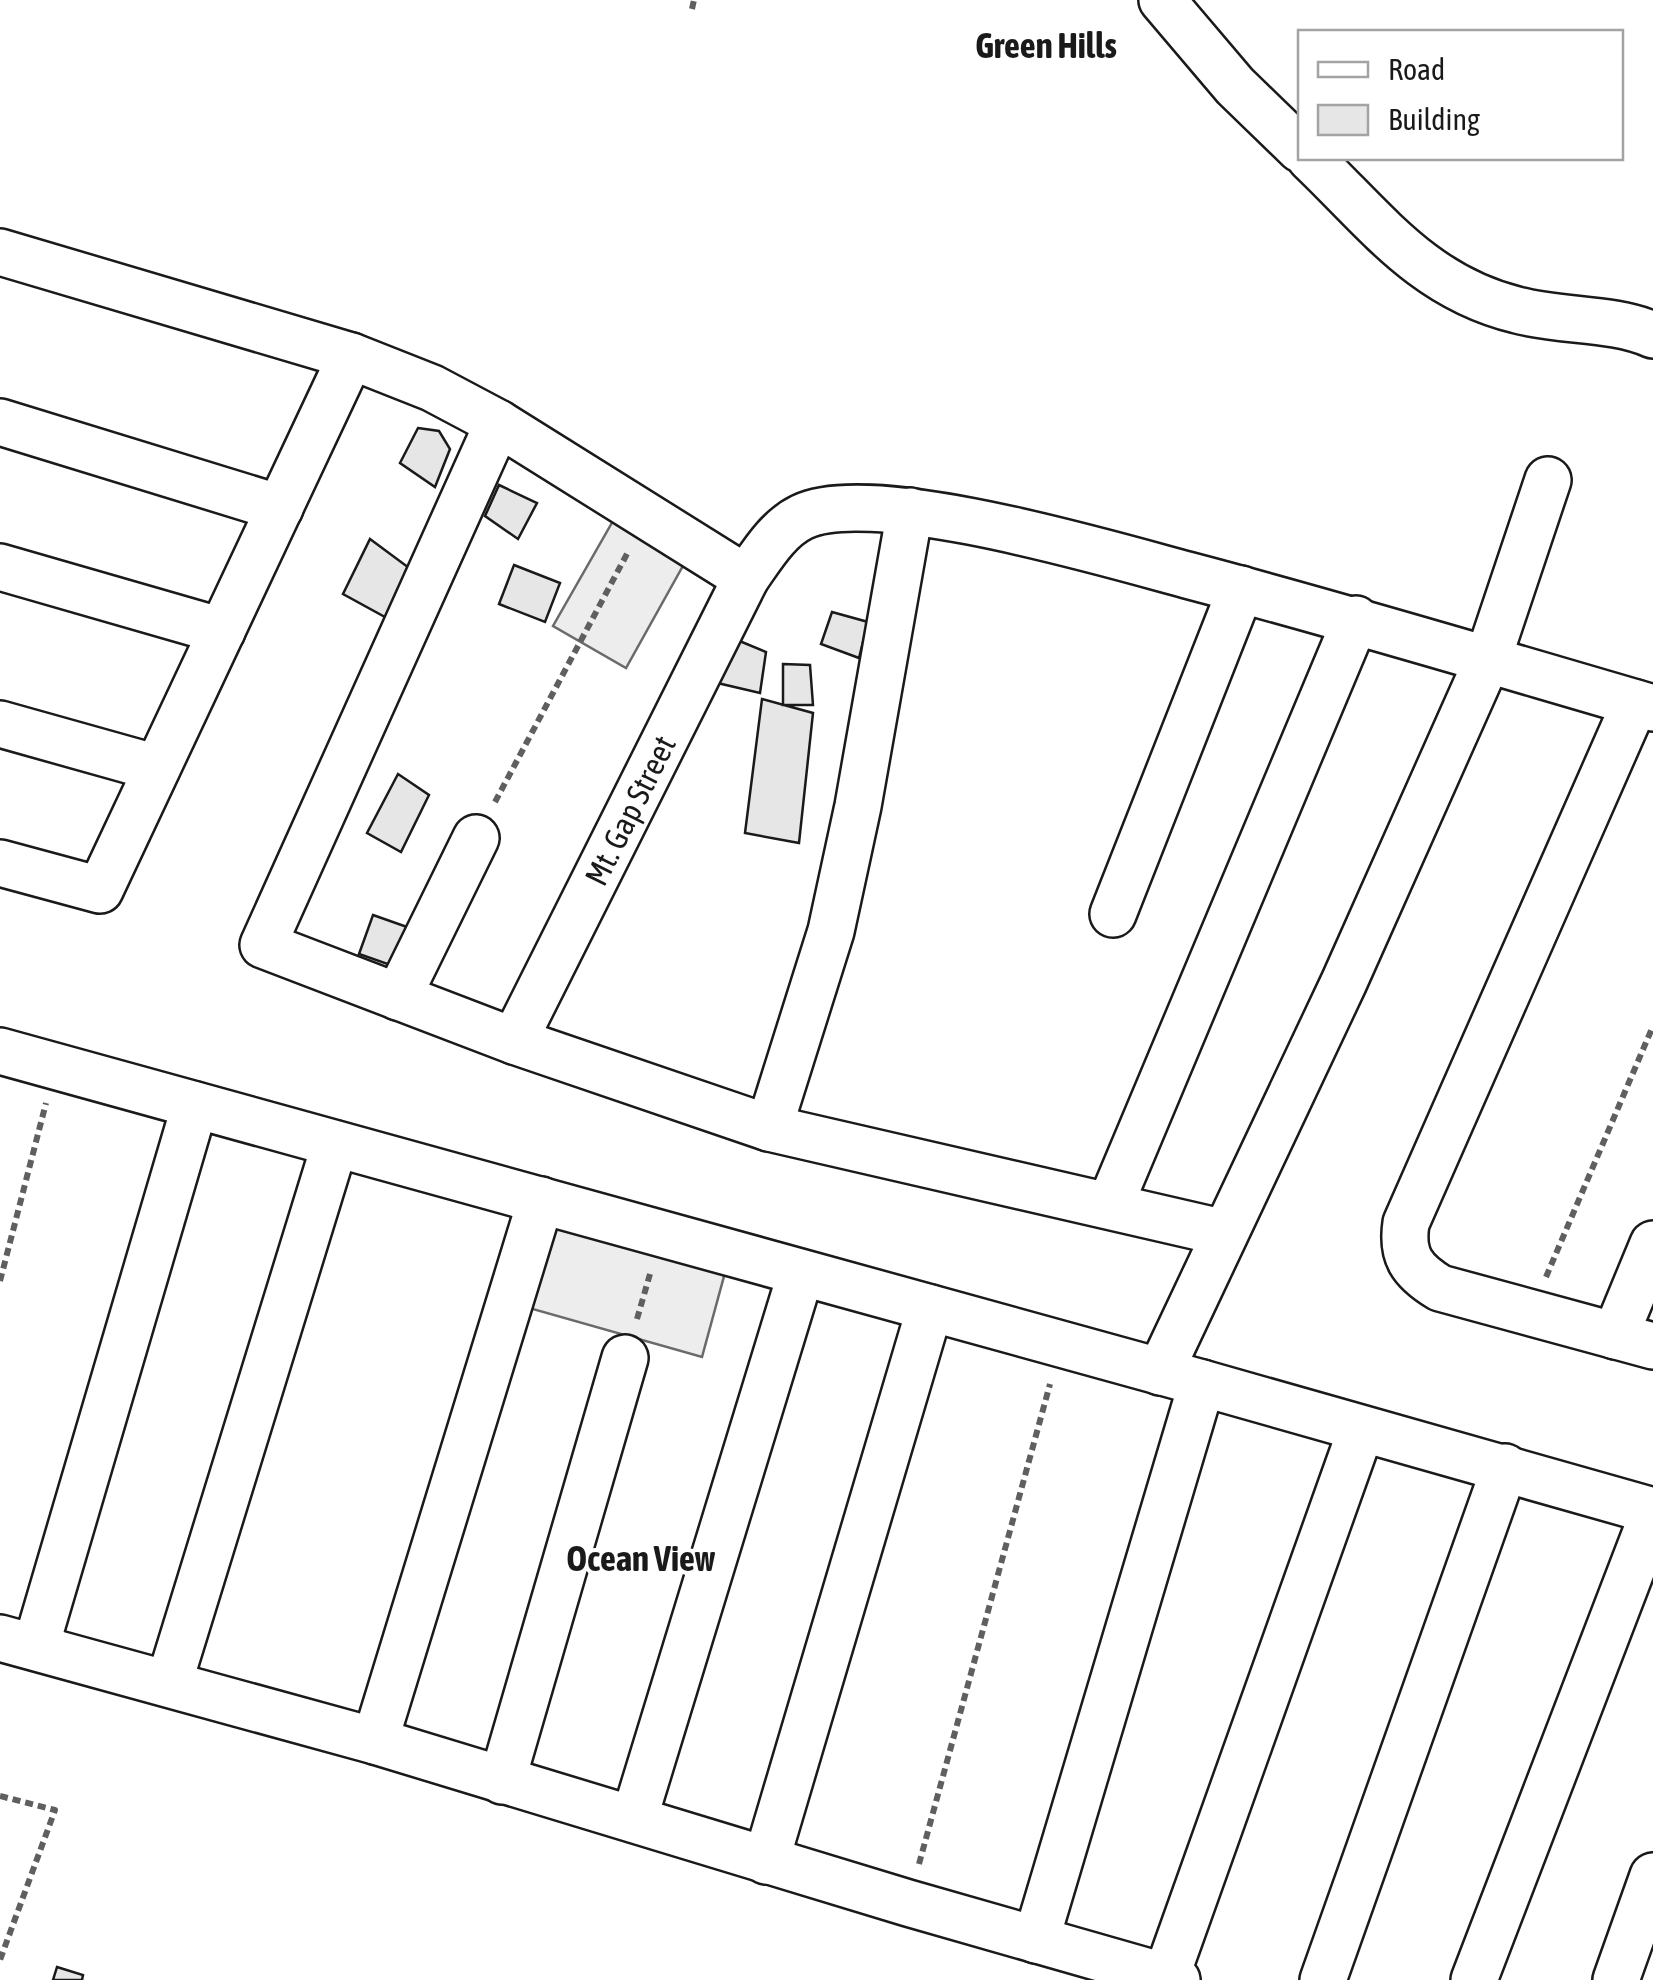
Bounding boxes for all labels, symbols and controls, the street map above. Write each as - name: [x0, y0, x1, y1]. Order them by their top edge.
- district label: Green Hills: [975, 25, 1117, 65]
- legend: [1298, 30, 1623, 160]
- text: Road: [1388, 52, 1445, 86]
- text: Building: [1388, 102, 1480, 136]
- street label: Mt. Gap Street: [577, 729, 683, 891]
- district label: Ocean View: [567, 1538, 716, 1578]

